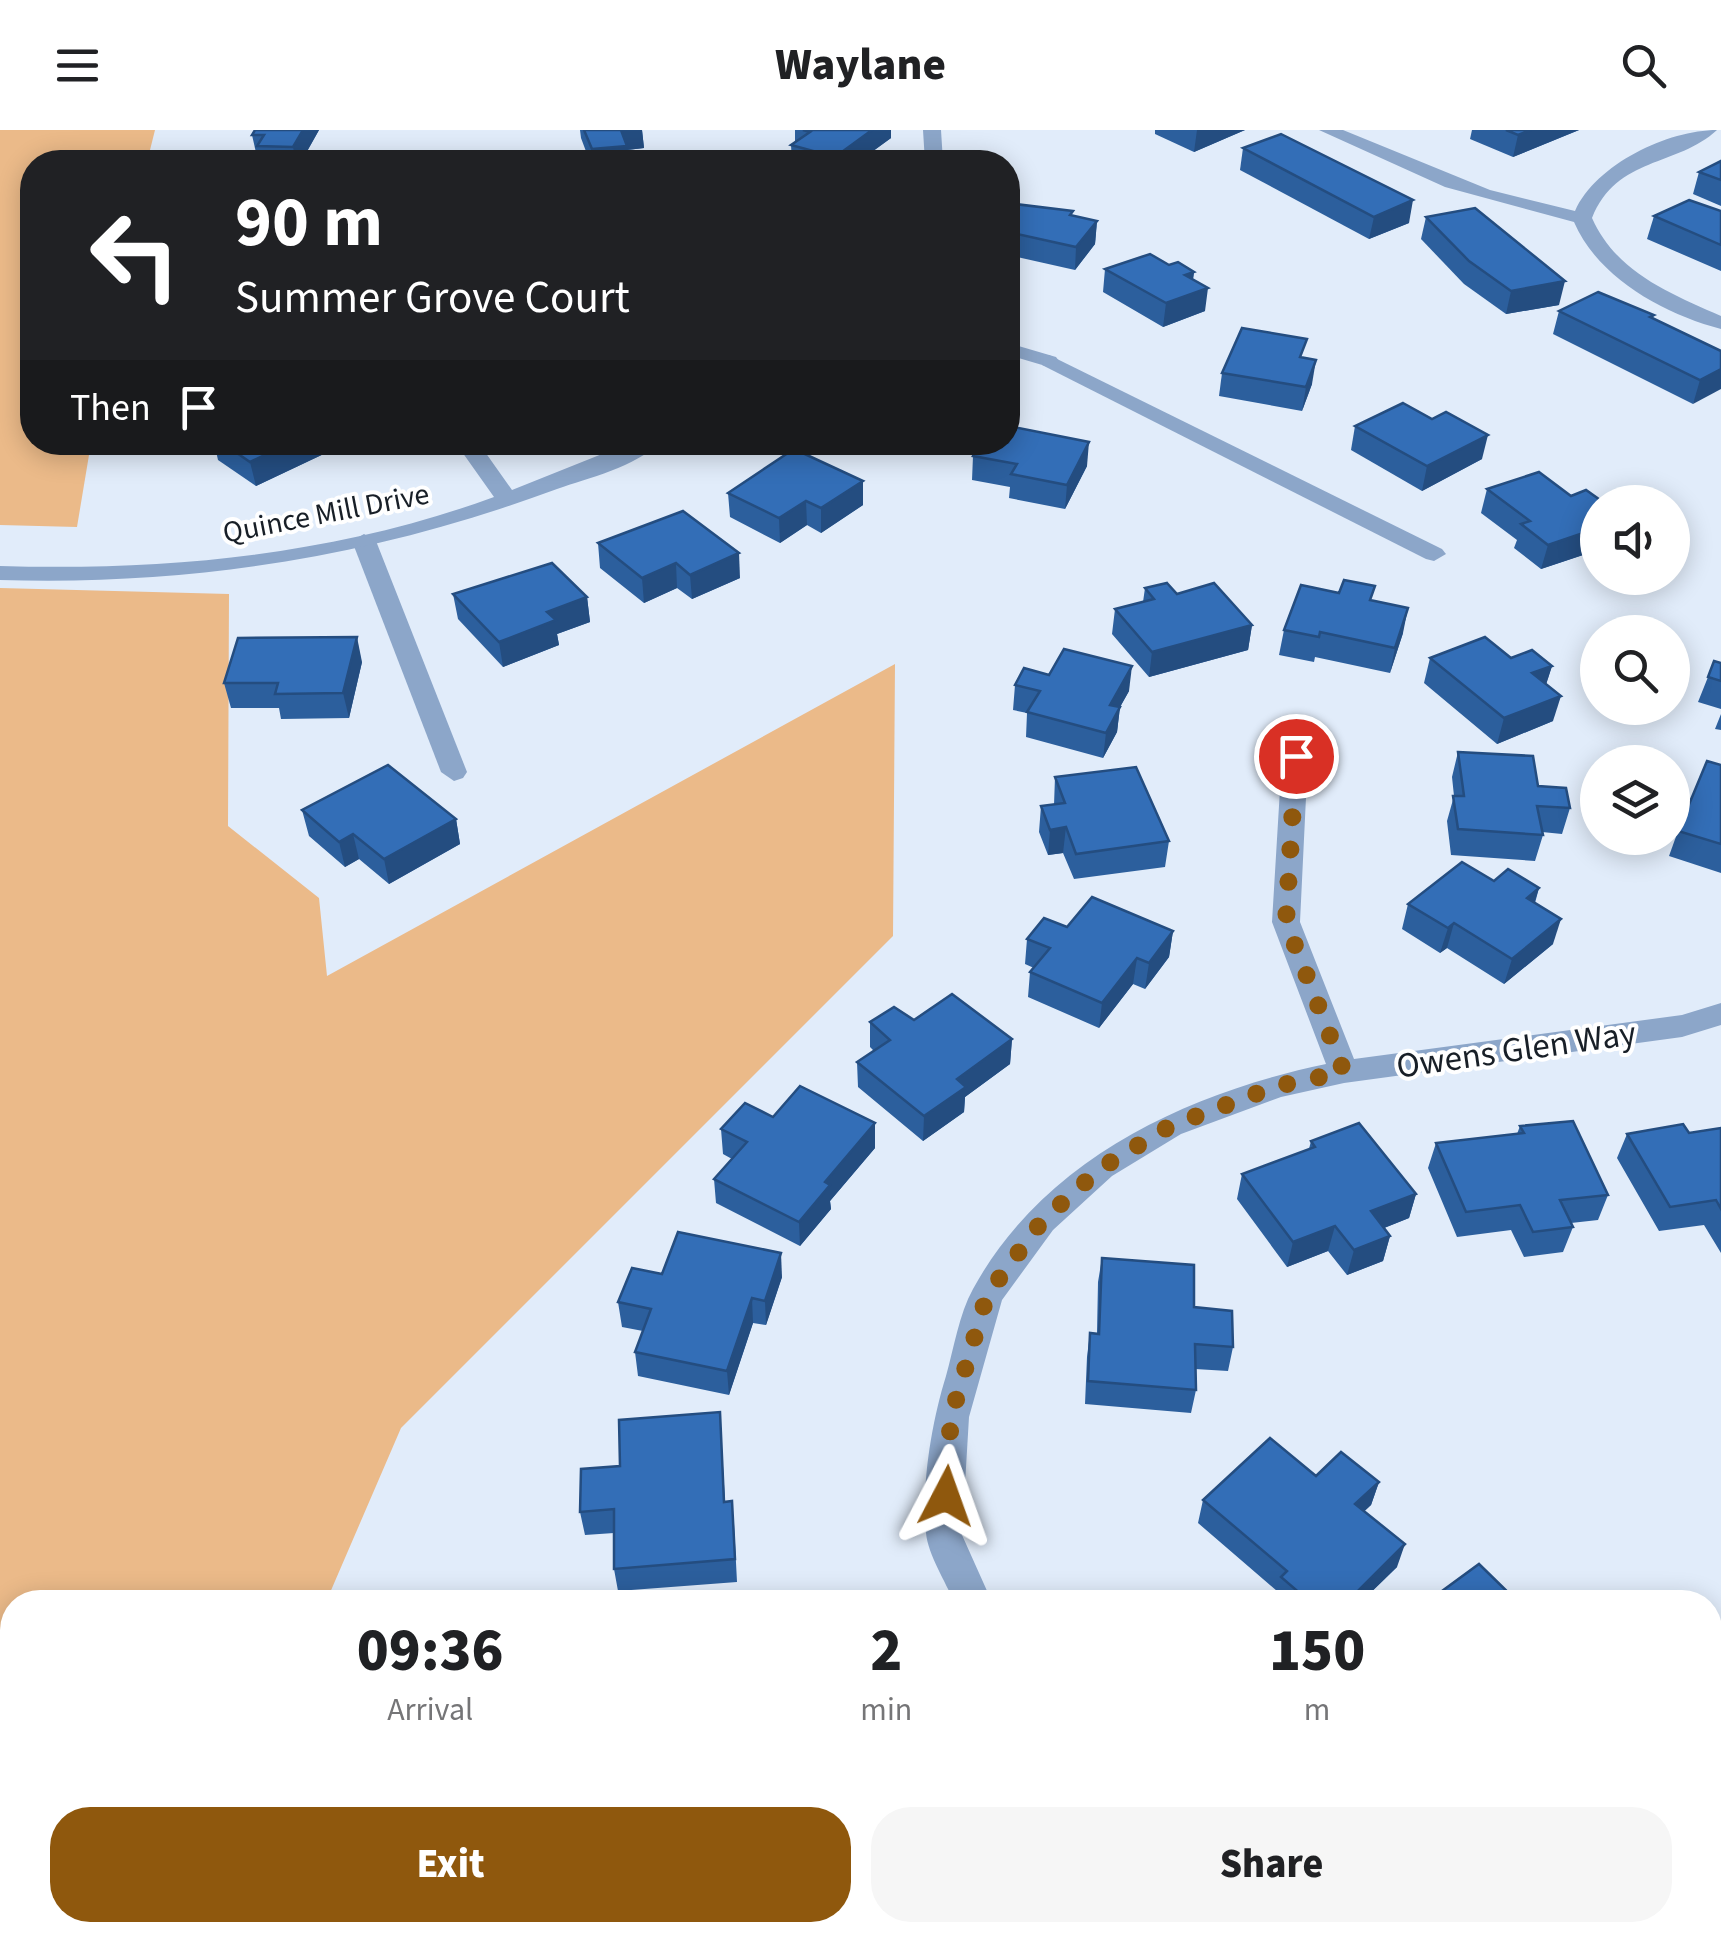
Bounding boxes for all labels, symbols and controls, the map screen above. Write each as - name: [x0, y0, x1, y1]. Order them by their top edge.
- text: Waylane: [775, 33, 946, 97]
- icon: menu: [50, 38, 105, 93]
- icon: search: [1616, 38, 1671, 93]
- text: 90 m: [235, 173, 383, 273]
- icon: left: [70, 190, 200, 320]
- text: Summer Grove Court: [235, 266, 630, 330]
- icon: arrive: [171, 380, 226, 435]
- text: Then: [70, 381, 151, 435]
- street label: Quince Mill Drive: [219, 472, 433, 555]
- map controls: [1580, 485, 1690, 855]
- button: sound: [1580, 485, 1690, 595]
- button: search: [1580, 615, 1690, 725]
- pin: [1254, 714, 1339, 799]
- icon: arrive: [1269, 729, 1324, 784]
- button: layers: [1580, 745, 1690, 855]
- street label: Owens Glen Way: [1393, 1008, 1639, 1092]
- position arrow: [894, 1444, 998, 1548]
- text: 09:36: [357, 1609, 504, 1694]
- text: 2: [870, 1609, 902, 1694]
- text: 150: [1269, 1609, 1365, 1694]
- text: Arrival: [387, 1687, 473, 1733]
- text: min: [860, 1687, 912, 1733]
- text: m: [1304, 1687, 1330, 1733]
- button: Exit: [50, 1807, 851, 1922]
- button: Share: [871, 1807, 1672, 1922]

